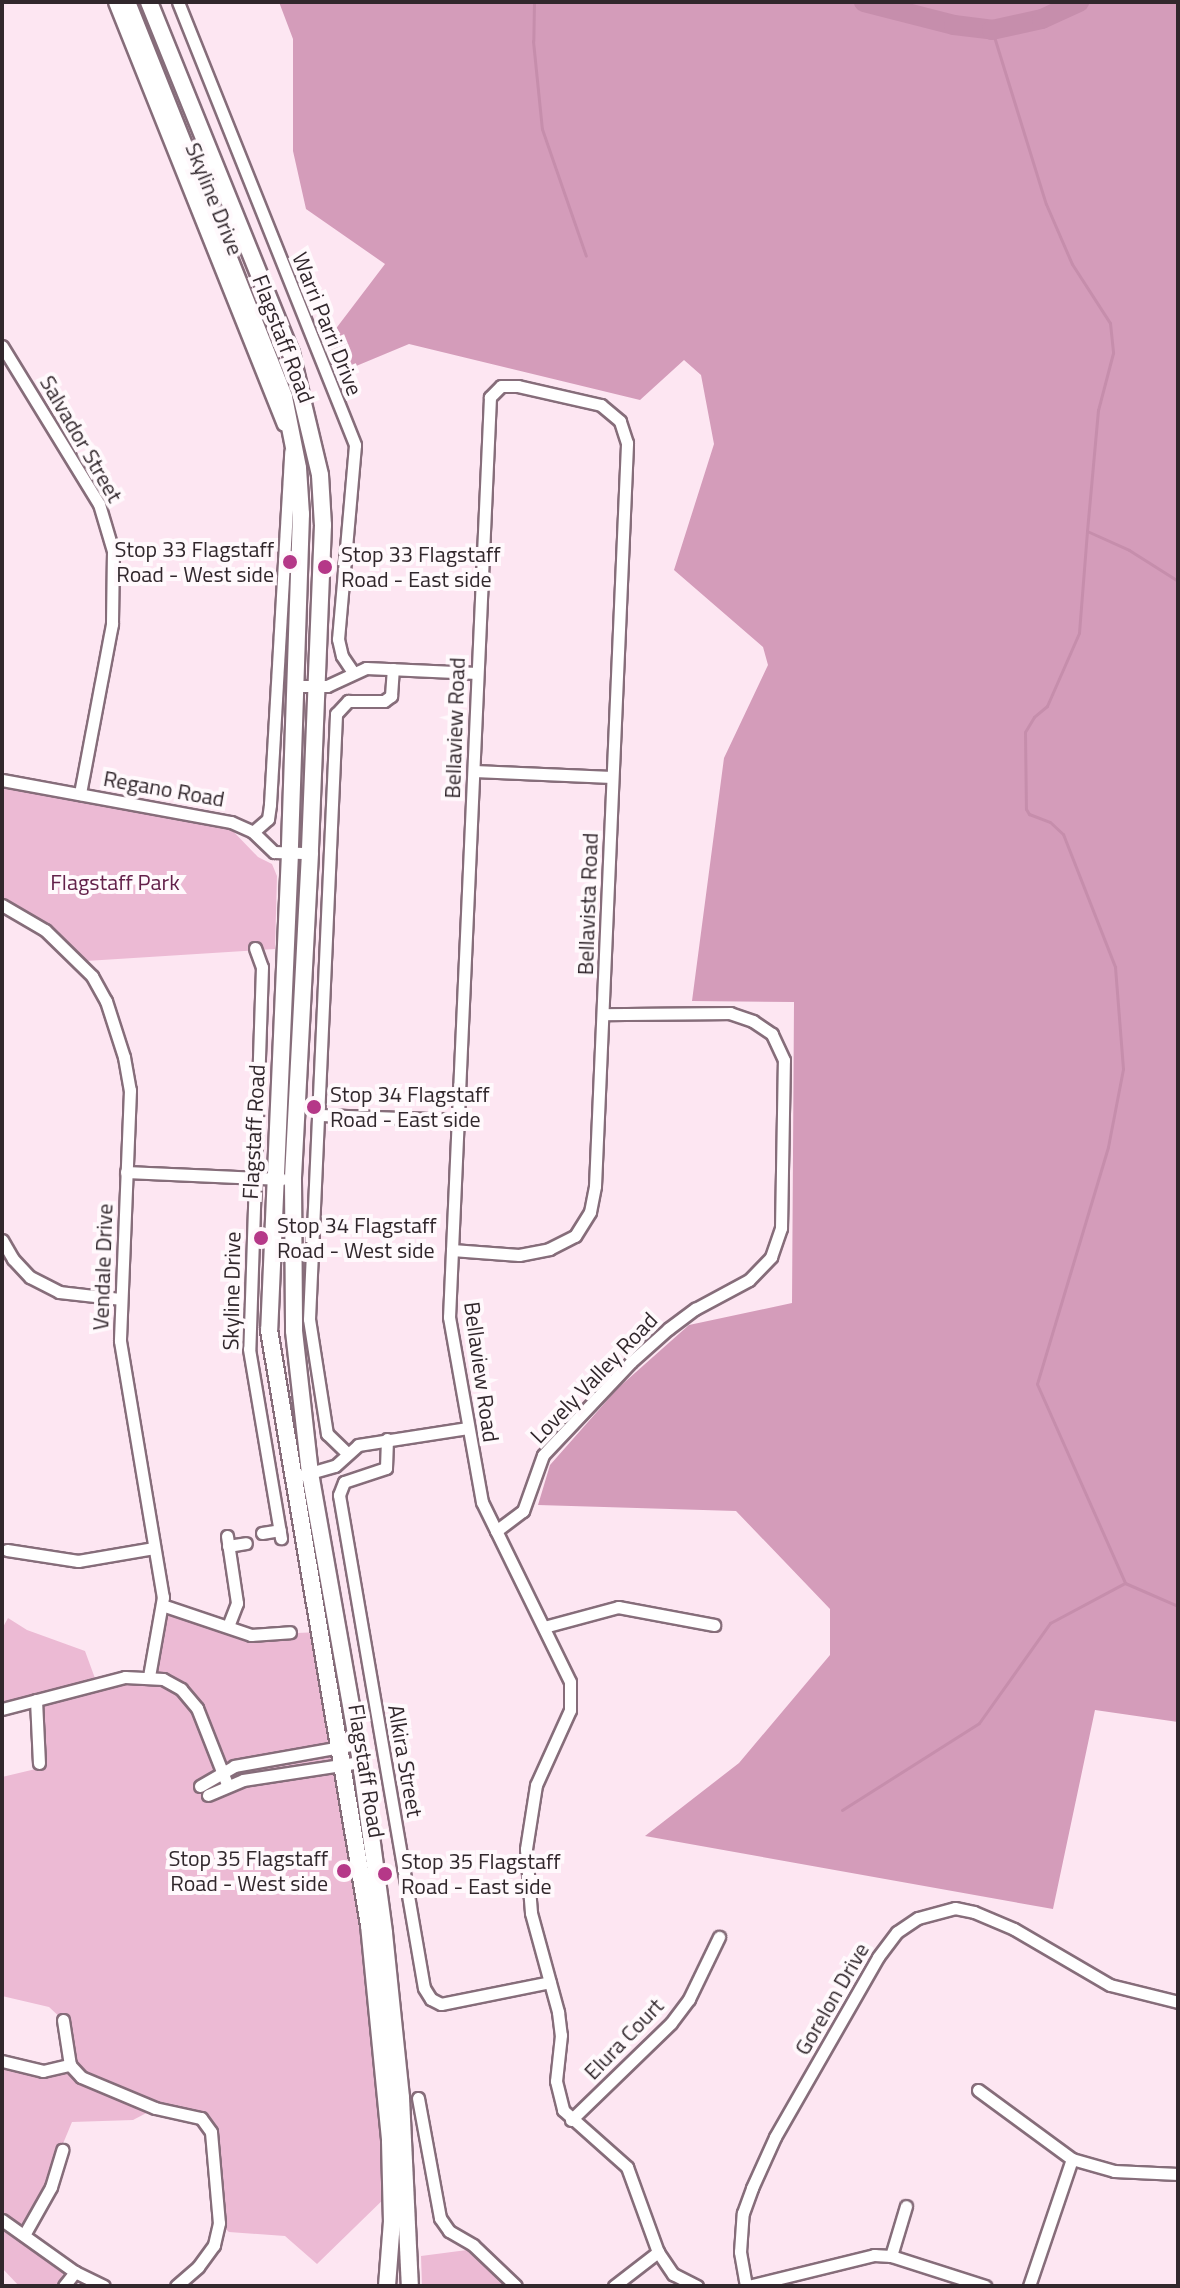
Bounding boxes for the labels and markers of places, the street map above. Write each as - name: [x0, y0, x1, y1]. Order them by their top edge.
- place label: Stop 33 Flagstaff Road - West side: [115, 536, 274, 588]
- place label: Stop 33 Flagstaff Road - East side: [341, 541, 500, 592]
- marker: Stop 33 Flagstaff Road - West side: [281, 553, 299, 571]
- marker: Stop 33 Flagstaff Road - East side: [316, 558, 334, 576]
- place label: Stop 34 Flagstaff Road - East side: [330, 1081, 489, 1132]
- marker: Stop 34 Flagstaff Road - East side: [305, 1098, 323, 1116]
- place label: Stop 34 Flagstaff Road - West side: [277, 1212, 436, 1264]
- marker: Stop 34 Flagstaff Road - West side: [252, 1229, 270, 1247]
- place label: Stop 35 Flagstaff Road - West side: [169, 1845, 328, 1896]
- place label: Stop 35 Flagstaff Road - East side: [401, 1848, 560, 1900]
- marker: Stop 35 Flagstaff Road - West side: [335, 1862, 353, 1880]
- marker: Stop 35 Flagstaff Road - East side: [376, 1865, 394, 1883]

